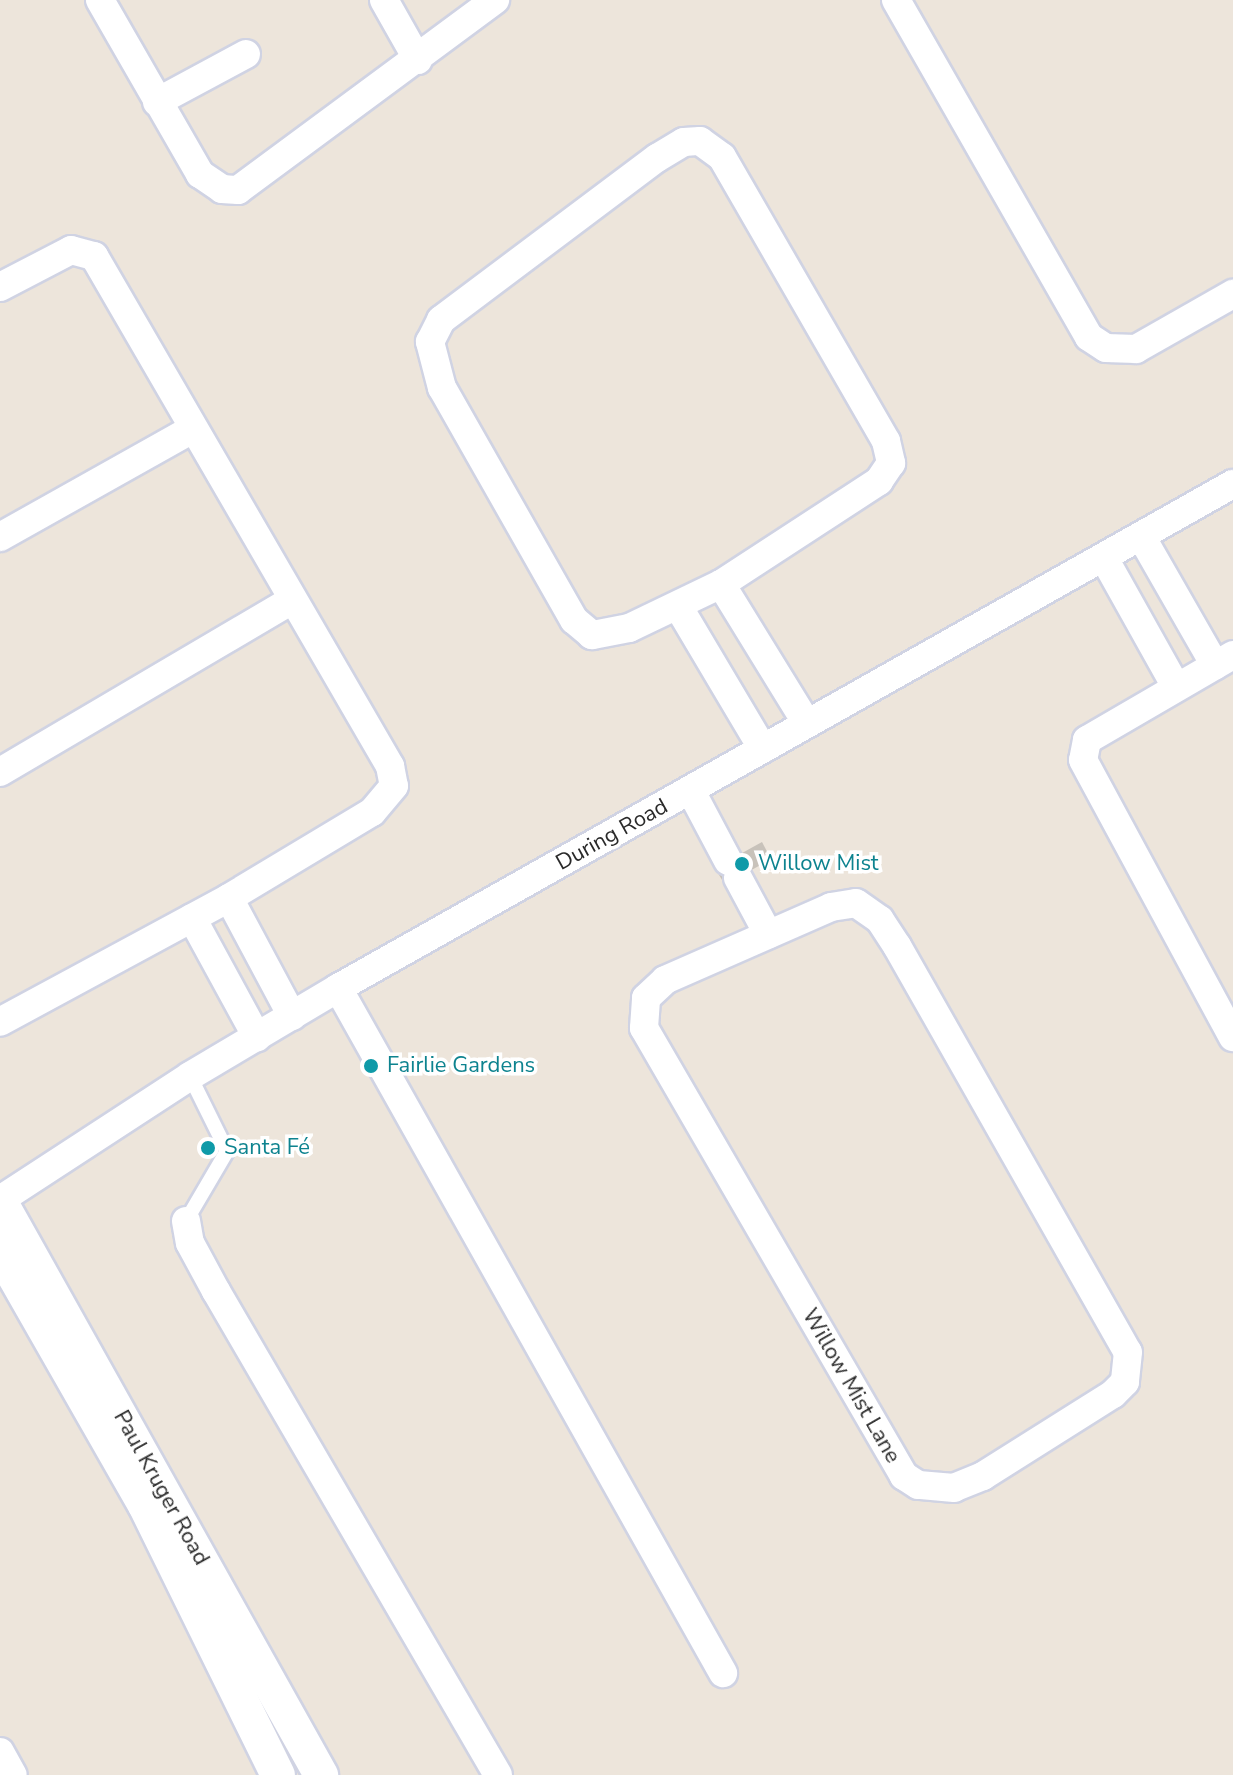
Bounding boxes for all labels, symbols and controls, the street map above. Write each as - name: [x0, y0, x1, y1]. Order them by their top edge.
- street label: During Road: [551, 793, 673, 877]
- place label: Willow Mist: [758, 851, 879, 877]
- marker: Willow Mist: [733, 855, 751, 873]
- place label: Fairlie Gardens: [387, 1053, 535, 1079]
- marker: Fairlie Gardens: [362, 1057, 380, 1075]
- place label: Santa Fé: [224, 1135, 310, 1161]
- marker: Santa Fé: [199, 1139, 217, 1157]
- street label: Willow Mist Lane: [796, 1304, 906, 1468]
- street label: Paul Kruger Road: [108, 1406, 214, 1570]

